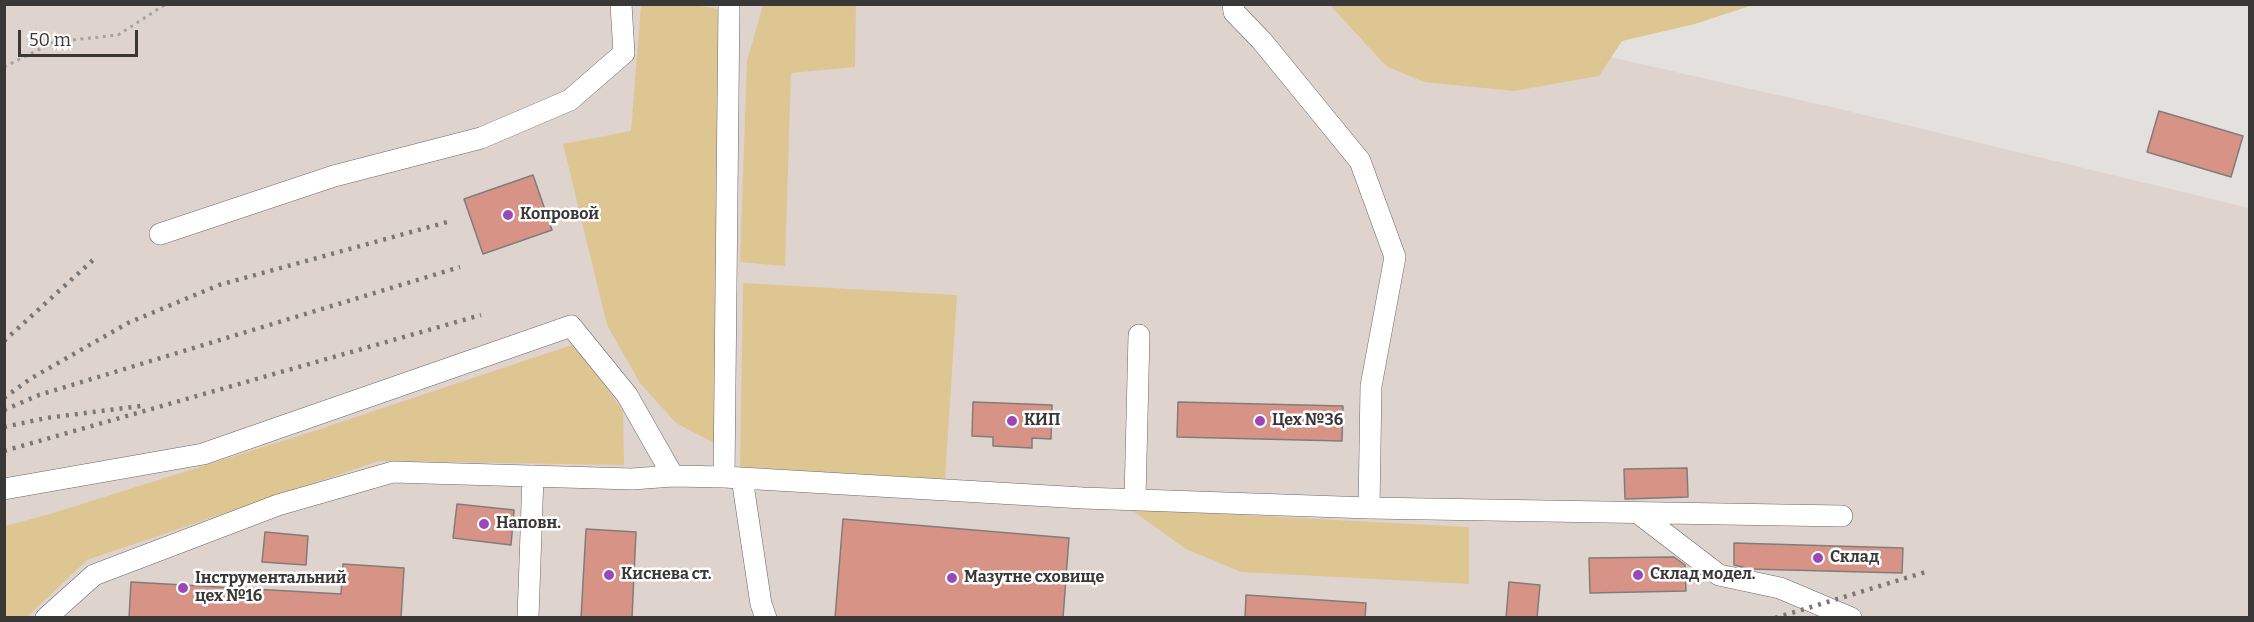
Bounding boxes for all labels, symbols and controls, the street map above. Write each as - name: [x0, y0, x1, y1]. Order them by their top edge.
- scale bar: [21, 18, 141, 56]
- text: 50 m: [29, 29, 71, 51]
- place label: Копровой: [520, 205, 599, 225]
- marker: Копровой: [501, 208, 515, 222]
- place label: КИП: [1024, 411, 1060, 431]
- place label: Цех №36: [1272, 411, 1343, 431]
- marker: КИП: [1005, 414, 1019, 428]
- marker: Цех №36: [1253, 414, 1267, 428]
- place label: Наповн.: [496, 514, 561, 534]
- marker: Наповн.: [477, 517, 491, 531]
- place label: Склад: [1830, 548, 1879, 568]
- marker: Склад: [1811, 551, 1825, 565]
- place label: Киснева ст.: [621, 565, 711, 585]
- place label: Склад модел.: [1650, 565, 1756, 585]
- marker: Киснева ст.: [602, 568, 616, 582]
- place label: Мазутне сховище: [964, 568, 1104, 588]
- marker: Склад модел.: [1631, 568, 1645, 582]
- place label: Інструментальний цех №16: [195, 569, 347, 607]
- marker: Мазутне сховище: [945, 571, 959, 585]
- marker: Інструментальний цех №16: [176, 581, 190, 595]

